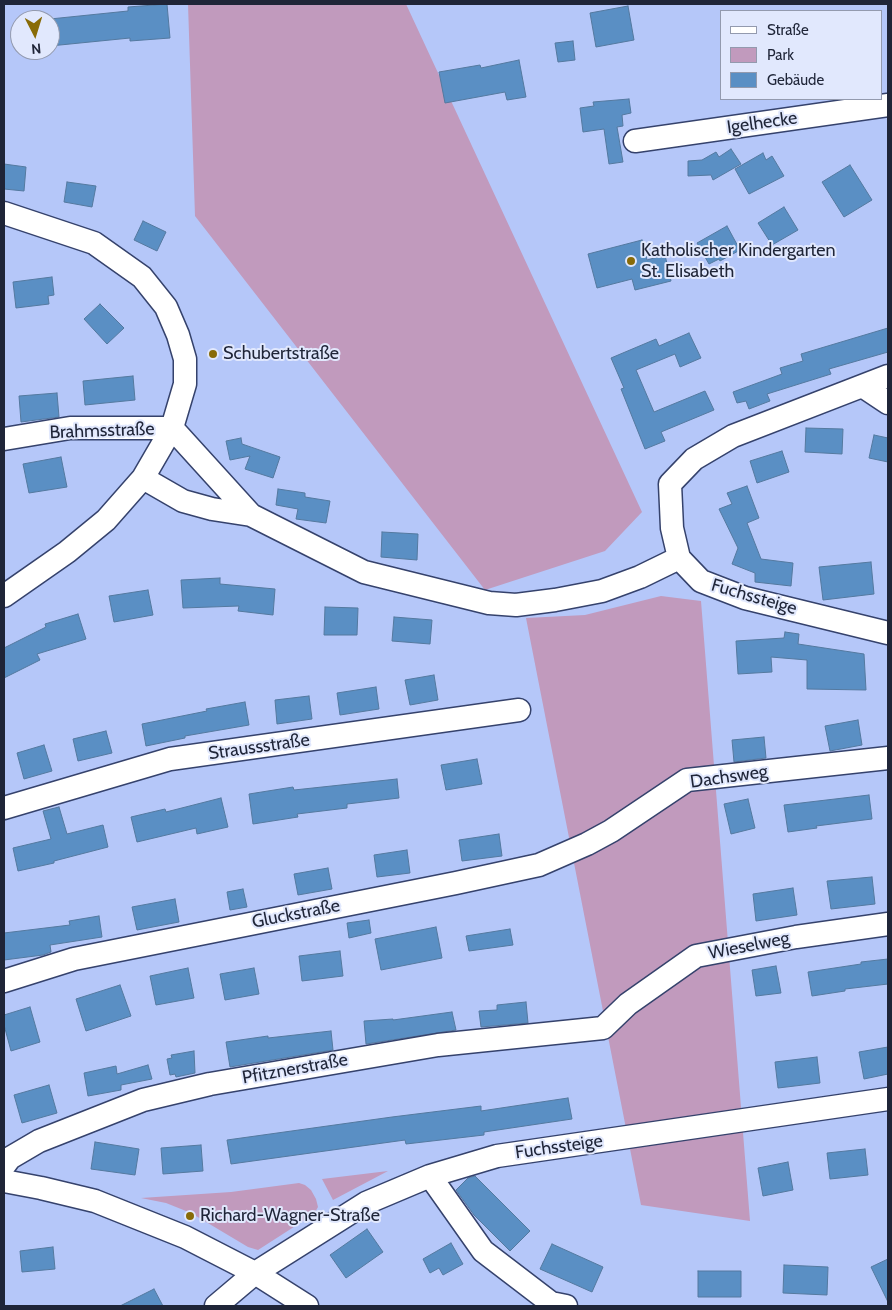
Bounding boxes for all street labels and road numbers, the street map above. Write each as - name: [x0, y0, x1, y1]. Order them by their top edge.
- street label: Igelhecke: [725, 107, 799, 139]
- street label: Brahmsstraße: [49, 418, 155, 444]
- street label: Fuchssteige: [709, 574, 799, 620]
- street label: Straussstraße: [207, 729, 311, 765]
- street label: Dachsweg: [689, 761, 769, 793]
- street label: Gluckstraße: [250, 895, 342, 933]
- street label: Wieselweg: [707, 928, 791, 964]
- street label: Pfitznerstraße: [241, 1049, 349, 1089]
- street label: Fuchssteige: [514, 1130, 604, 1164]

